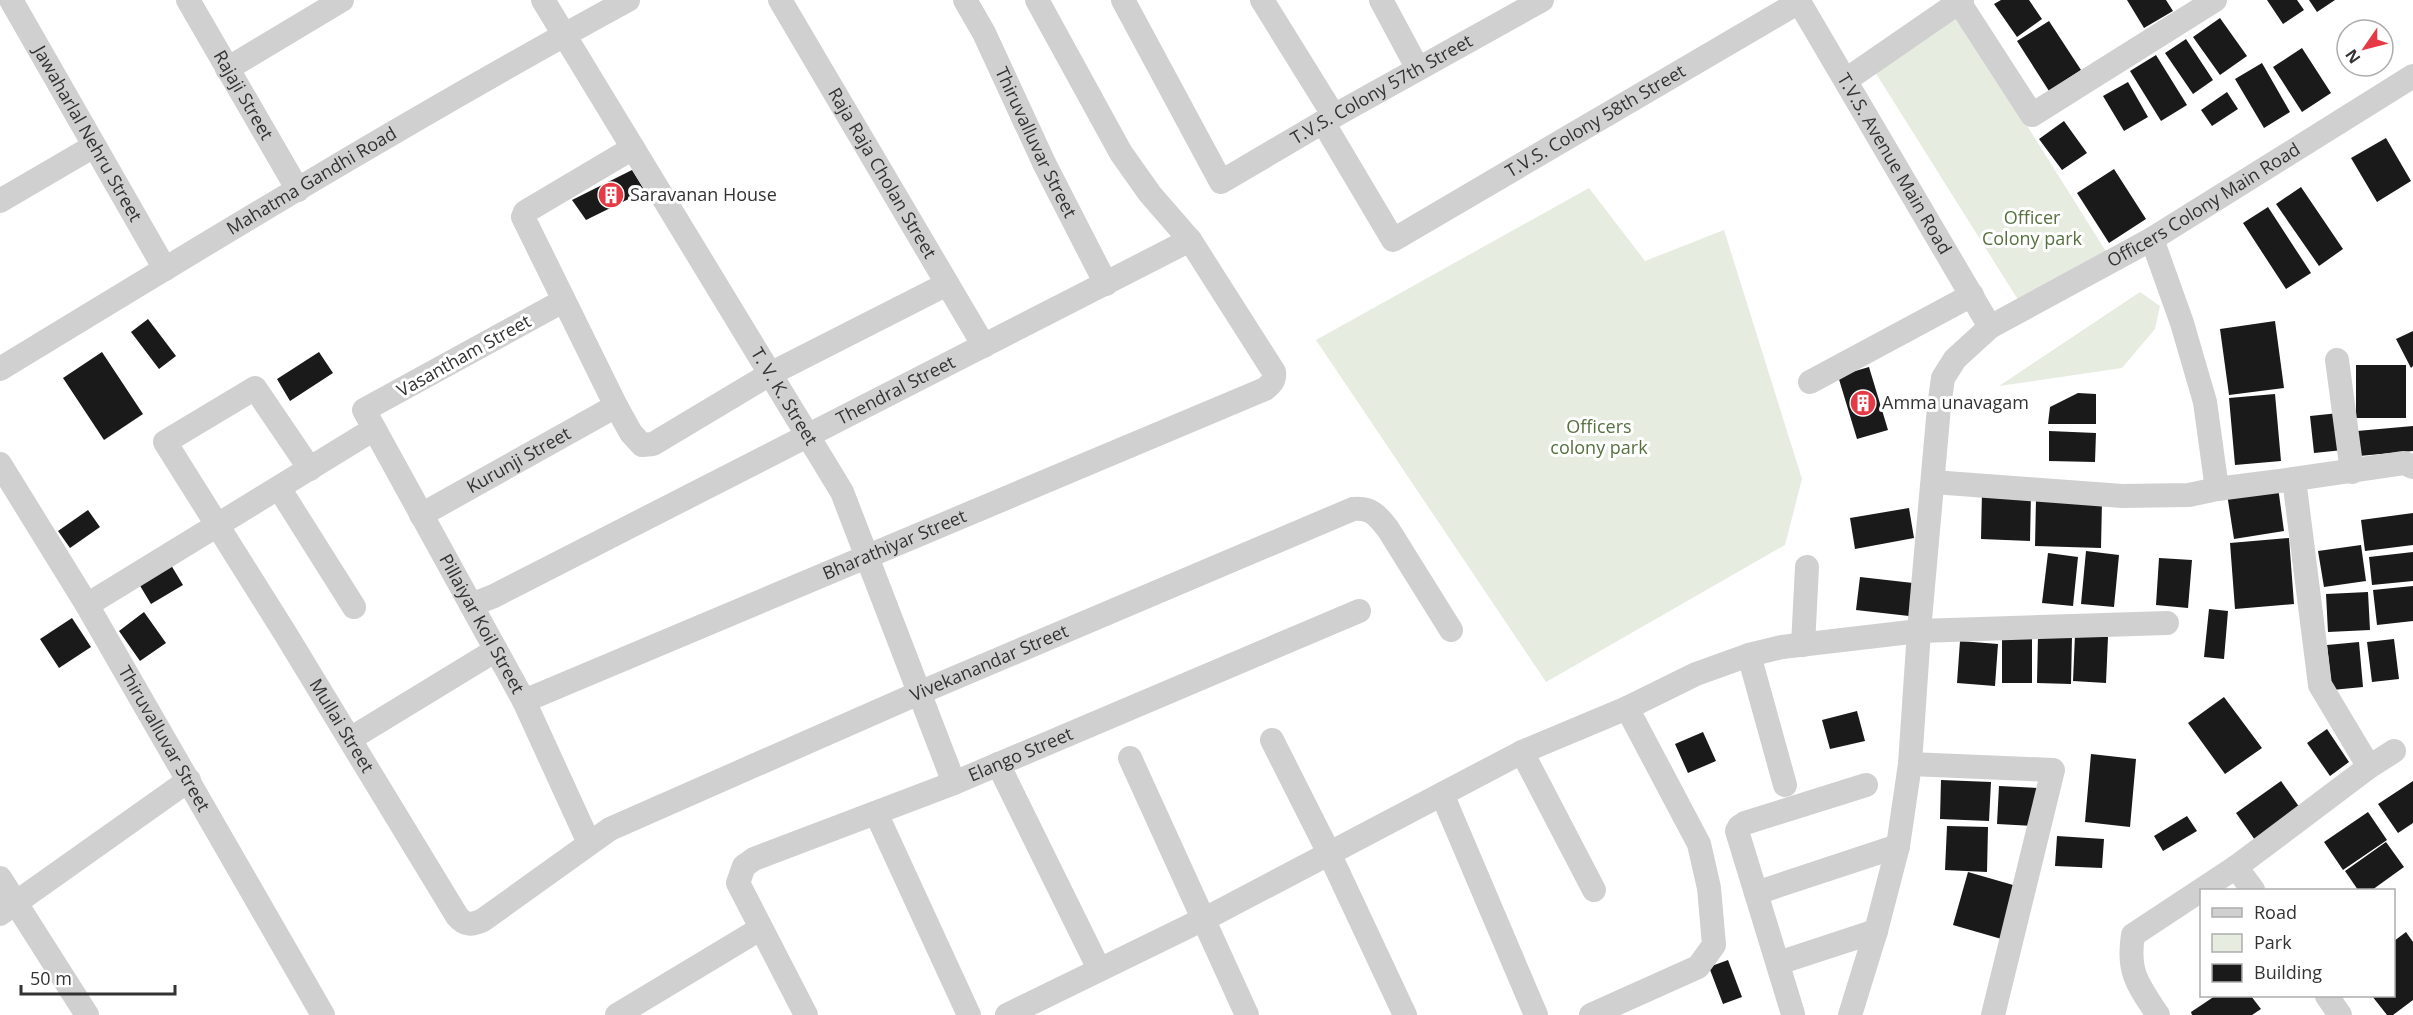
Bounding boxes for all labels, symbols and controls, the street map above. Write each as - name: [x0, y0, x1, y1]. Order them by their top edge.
- north arrow: [2335, 18, 2395, 78]
- street label: T.V.S. Colony 57th Street: [1286, 28, 1476, 149]
- street label: Jawaharlal Nehru Street: [27, 39, 148, 226]
- text: N: [2340, 45, 2365, 68]
- street label: Rajaji Street: [209, 46, 279, 144]
- street label: T.V.S. Colony 58th Street: [1501, 58, 1689, 183]
- street label: Thiruvalluvar Street: [990, 63, 1083, 221]
- street label: T.V.S. Avenue Main Road: [1832, 68, 1958, 258]
- street label: Raja Raja Cholan Street: [823, 83, 943, 263]
- street label: Mahatma Gandhi Road: [222, 121, 401, 240]
- street label: Officers Colony Main Road: [2103, 137, 2304, 272]
- building icon: Saravanan House: [596, 180, 626, 210]
- place label: Saravanan House: [630, 182, 777, 206]
- park label: Officer Colony park: [1982, 205, 2083, 250]
- street label: Vasantham Street: [392, 308, 535, 402]
- street label: T. V. K. Street: [746, 343, 824, 449]
- street label: Thendral Street: [832, 349, 959, 430]
- building icon: Amma unavagam: [1848, 388, 1878, 418]
- place label: Amma unavagam: [1882, 390, 2029, 414]
- park label: Officers colony park: [1550, 414, 1648, 459]
- street label: Kurunji Street: [462, 421, 575, 498]
- street label: Bharathiyar Street: [819, 503, 969, 585]
- street label: Pillaiyar Koil Street: [434, 549, 531, 698]
- street label: Vivekanandar Street: [906, 618, 1072, 706]
- street label: Thiruvalluvar Street: [113, 661, 216, 815]
- street label: Mullai Street: [304, 674, 380, 777]
- street label: Elango Street: [964, 721, 1076, 787]
- legend: [2200, 889, 2395, 997]
- text: Road: [2254, 900, 2297, 924]
- text: Park: [2254, 930, 2292, 954]
- scale bar: [21, 958, 176, 996]
- text: Building: [2254, 960, 2322, 984]
- text: 50 m: [30, 966, 72, 990]

